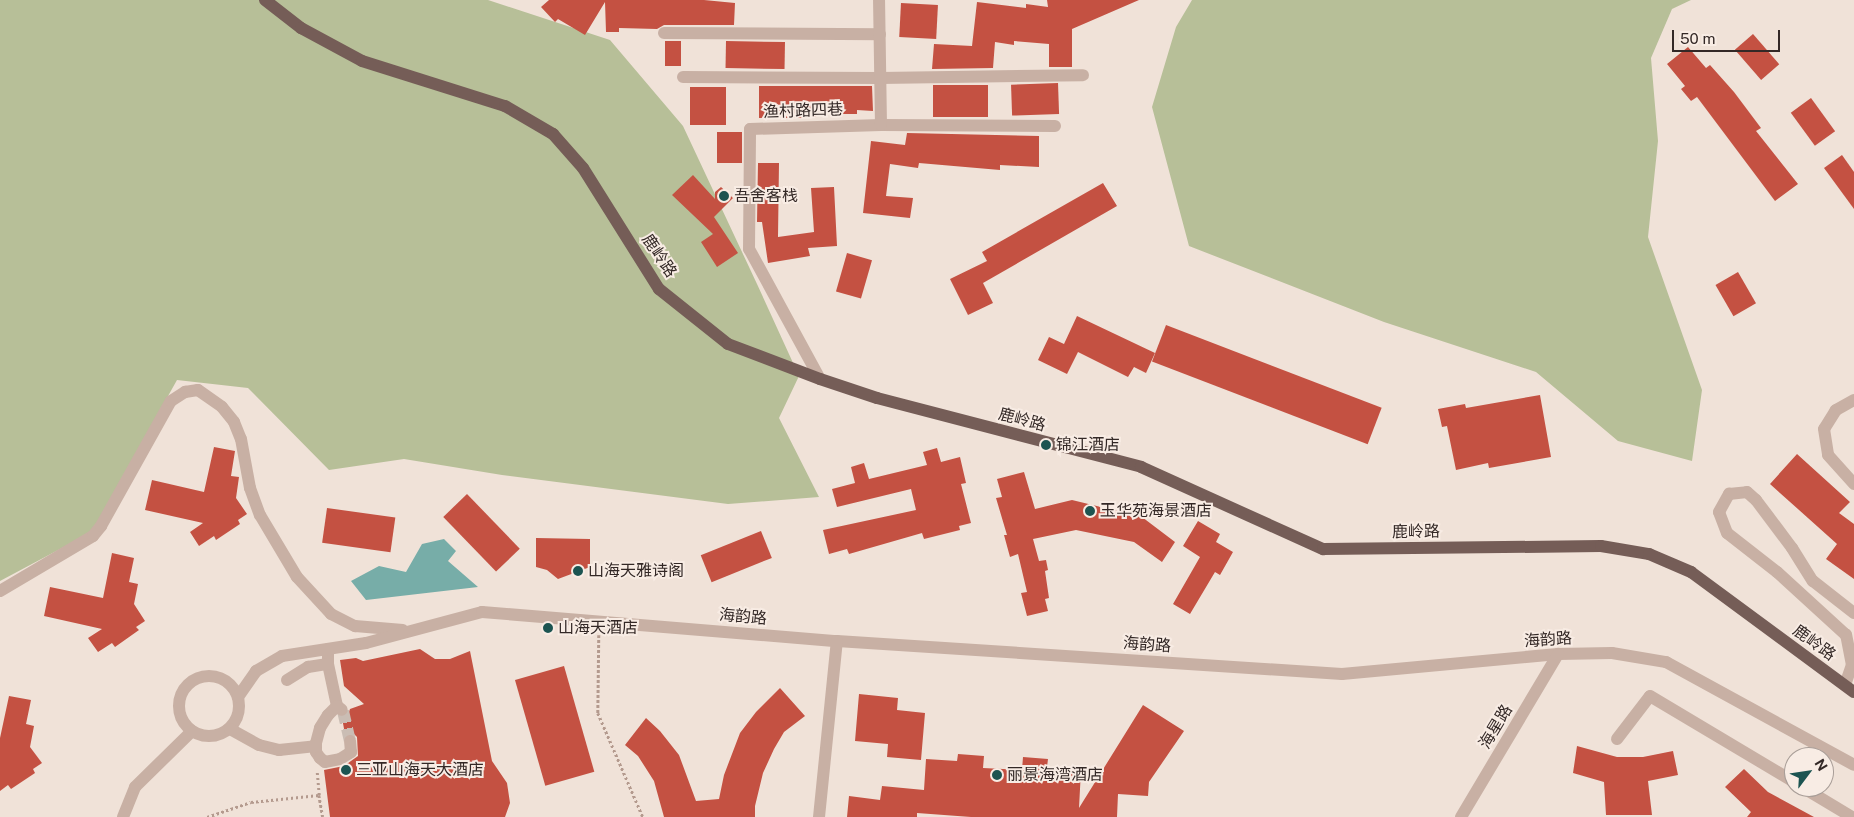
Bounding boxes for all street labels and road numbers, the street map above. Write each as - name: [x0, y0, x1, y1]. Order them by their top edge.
- street label: 渔村路四巷: [763, 100, 843, 122]
- street label: 鹿岭路: [638, 231, 680, 281]
- street label: 鹿岭路: [996, 405, 1048, 435]
- street label: 鹿岭路: [1392, 522, 1440, 542]
- street label: 海韵路: [718, 605, 768, 629]
- street label: 鹿岭路: [1789, 621, 1839, 665]
- street label: 海韵路: [1523, 629, 1573, 651]
- street label: 海韵路: [1122, 634, 1172, 656]
- street label: 海星路: [1475, 701, 1517, 753]

